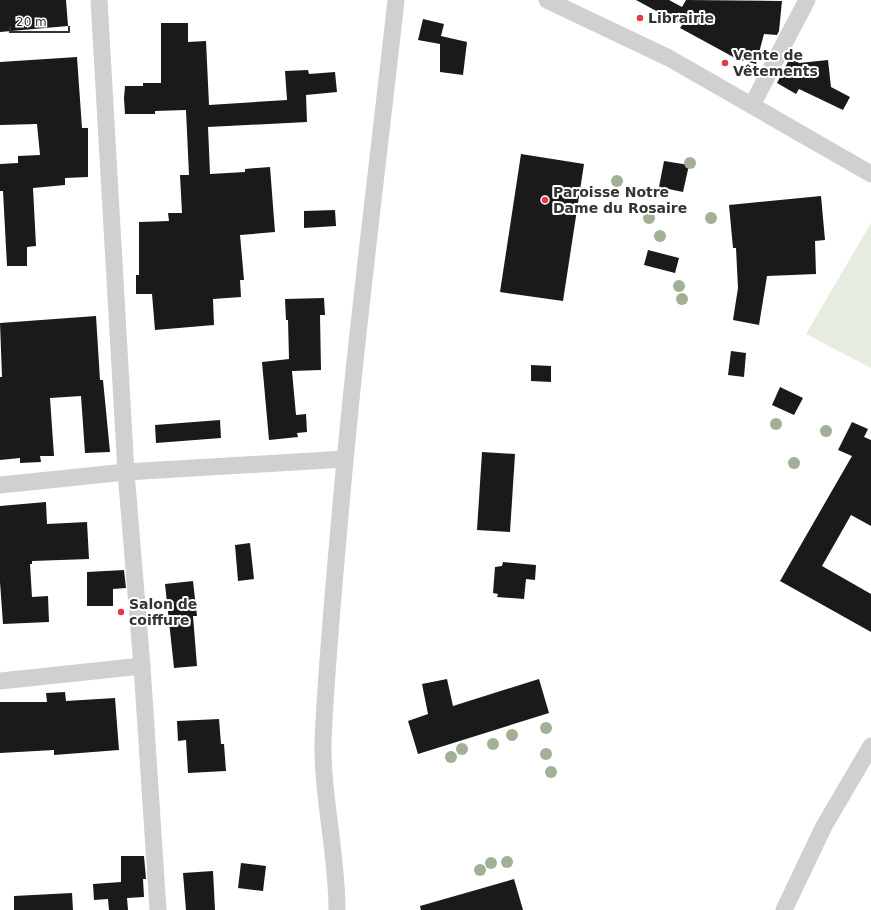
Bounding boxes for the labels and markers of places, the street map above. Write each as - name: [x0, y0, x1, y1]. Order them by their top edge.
- place label: Librairie: [648, 10, 714, 26]
- marker: Librairie: [635, 13, 645, 23]
- place label: Vente de Vêtements: [733, 47, 818, 79]
- marker: Vente de Vêtements: [720, 58, 730, 68]
- place label: Paroisse Notre Dame du Rosaire: [553, 184, 687, 216]
- marker: Paroisse Notre Dame du Rosaire: [540, 195, 550, 205]
- place label: Salon de coiffure: [129, 596, 197, 628]
- marker: Salon de coiffure: [116, 607, 126, 617]

